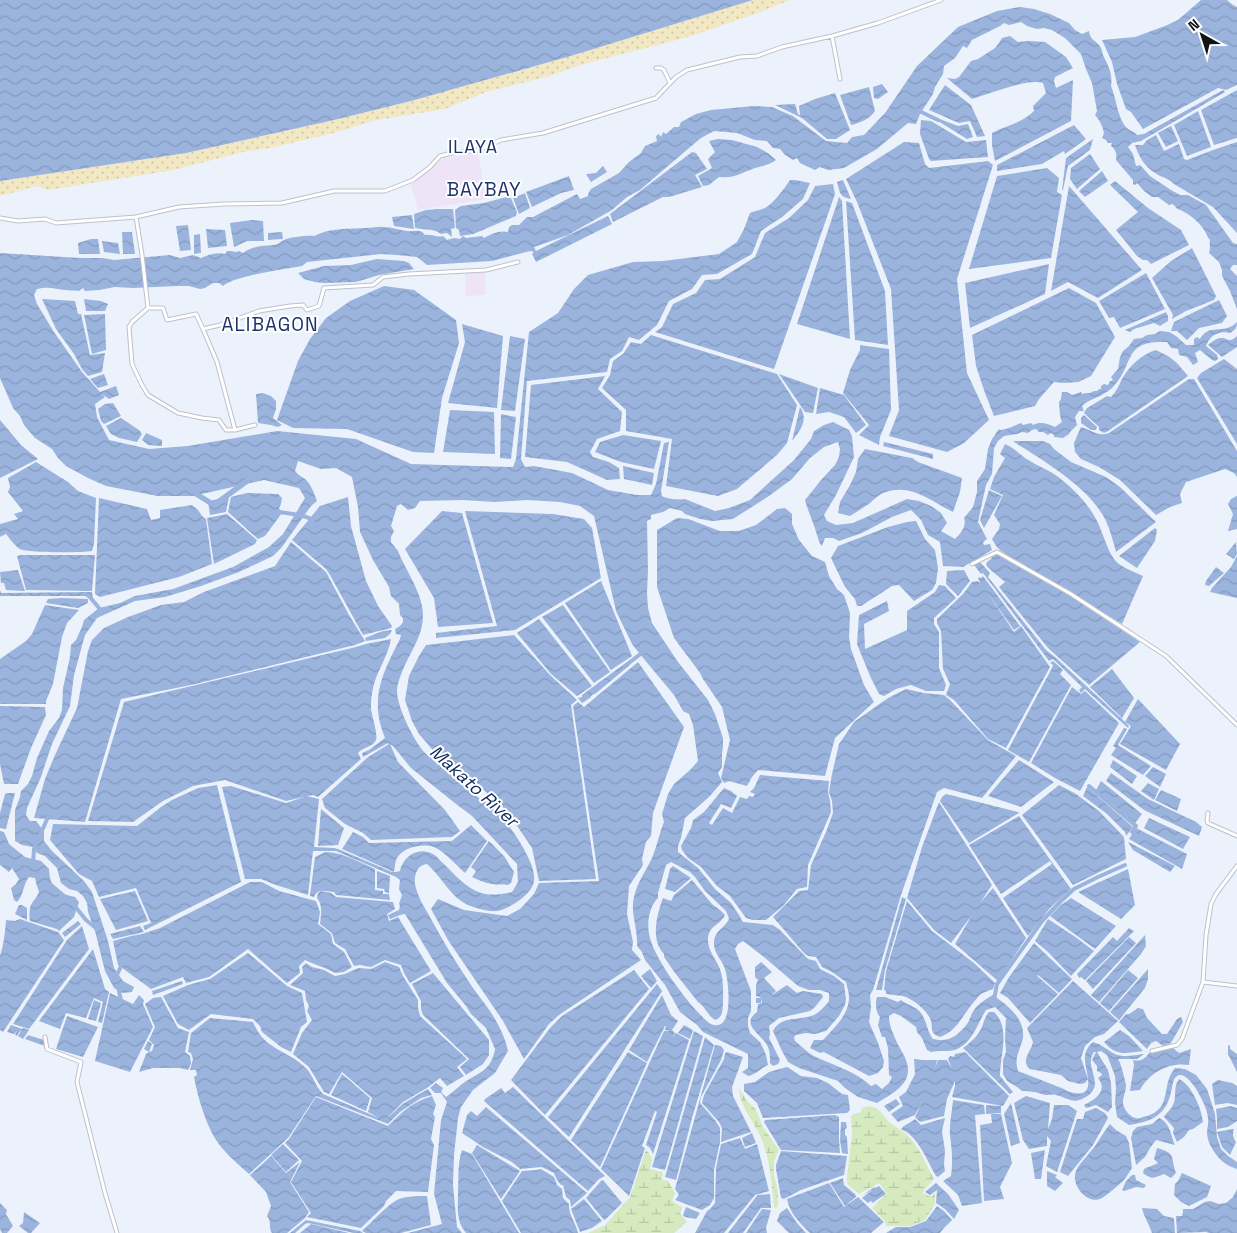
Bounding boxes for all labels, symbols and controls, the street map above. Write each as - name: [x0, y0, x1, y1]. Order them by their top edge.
- north arrow: [1177, 10, 1227, 60]
- text: N: [1185, 15, 1203, 35]
- district label: ILAYA: [448, 135, 498, 158]
- district label: BAYBAY: [446, 177, 522, 202]
- district label: ALIBAGON: [221, 312, 319, 337]
- water label: Makato River: [425, 740, 525, 833]

